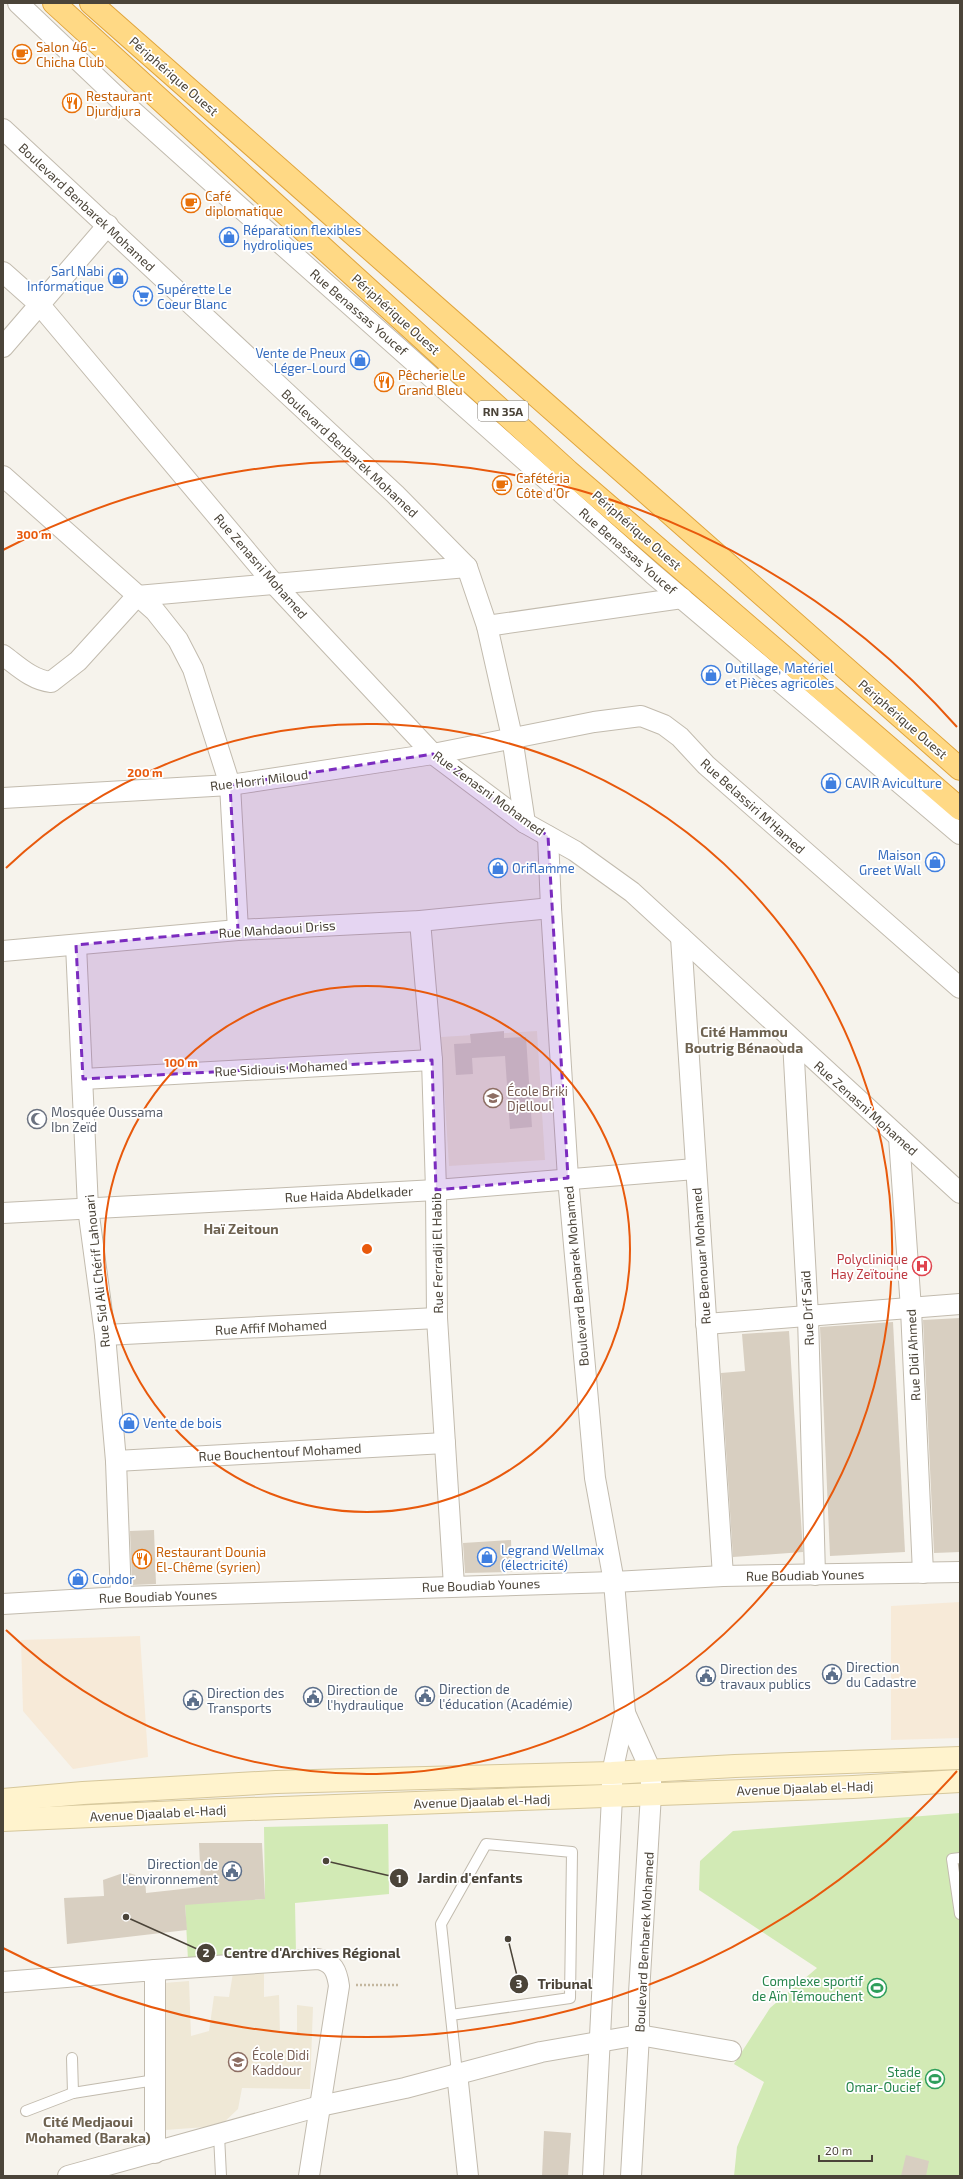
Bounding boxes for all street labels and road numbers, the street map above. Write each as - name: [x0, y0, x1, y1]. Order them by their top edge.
- street label: Périphérique Ouest: [126, 33, 222, 119]
- street label: Boulevard Benbarek Mohamed: [15, 139, 159, 275]
- street label: Rue Benassas Youcef: [307, 265, 412, 359]
- street label: Périphérique Ouest: [349, 270, 443, 358]
- street label: Boulevard Benbarek Mohamed: [278, 385, 422, 521]
- road number: RN 35A: [478, 401, 528, 421]
- street label: Périphérique Ouest: [589, 487, 685, 573]
- street label: Rue Benassas Youcef: [576, 504, 681, 598]
- street label: Rue Zenasni Mohamed: [211, 510, 311, 622]
- street label: Périphérique Ouest: [855, 676, 951, 762]
- street label: Rue Zenasni Mohamed: [430, 747, 548, 839]
- street label: Rue Belassiri M'Hamed: [698, 755, 808, 857]
- street label: Rue Horri Miloud: [209, 766, 309, 794]
- street label: Rue Mahdaoui Driss: [218, 917, 336, 941]
- street label: Rue Sidiouis Mohamed: [214, 1057, 348, 1079]
- street label: Rue Zenasni Mohamed: [811, 1057, 921, 1159]
- street label: Rue Haida Abdelkader: [284, 1183, 414, 1205]
- street label: Boulevard Benbarek Mohamed: [560, 1185, 592, 1367]
- street label: Rue Benouar Mohamed: [688, 1187, 714, 1325]
- street label: Rue Ferradji El Habib: [428, 1192, 446, 1314]
- street label: Rue Sid Ali Chérif Lahouari: [81, 1194, 113, 1348]
- street label: Rue Drif Saïd: [797, 1270, 817, 1346]
- street label: Rue Didi Ahmed: [903, 1309, 923, 1401]
- street label: Rue Affif Mohamed: [215, 1316, 327, 1338]
- street label: Rue Bouchentouf Mohamed: [198, 1440, 362, 1464]
- street label: Rue Boudiab Younes: [746, 1566, 864, 1584]
- street label: Rue Boudiab Younes: [422, 1575, 540, 1595]
- street label: Rue Boudiab Younes: [99, 1586, 217, 1606]
- street label: Avenue Djaalab el-Hadj: [736, 1778, 874, 1798]
- street label: Avenue Djaalab el-Hadj: [413, 1791, 551, 1811]
- street label: Avenue Djaalab el-Hadj: [89, 1801, 227, 1825]
- street label: Boulevard Benbarek Mohamed: [631, 1851, 657, 2033]

